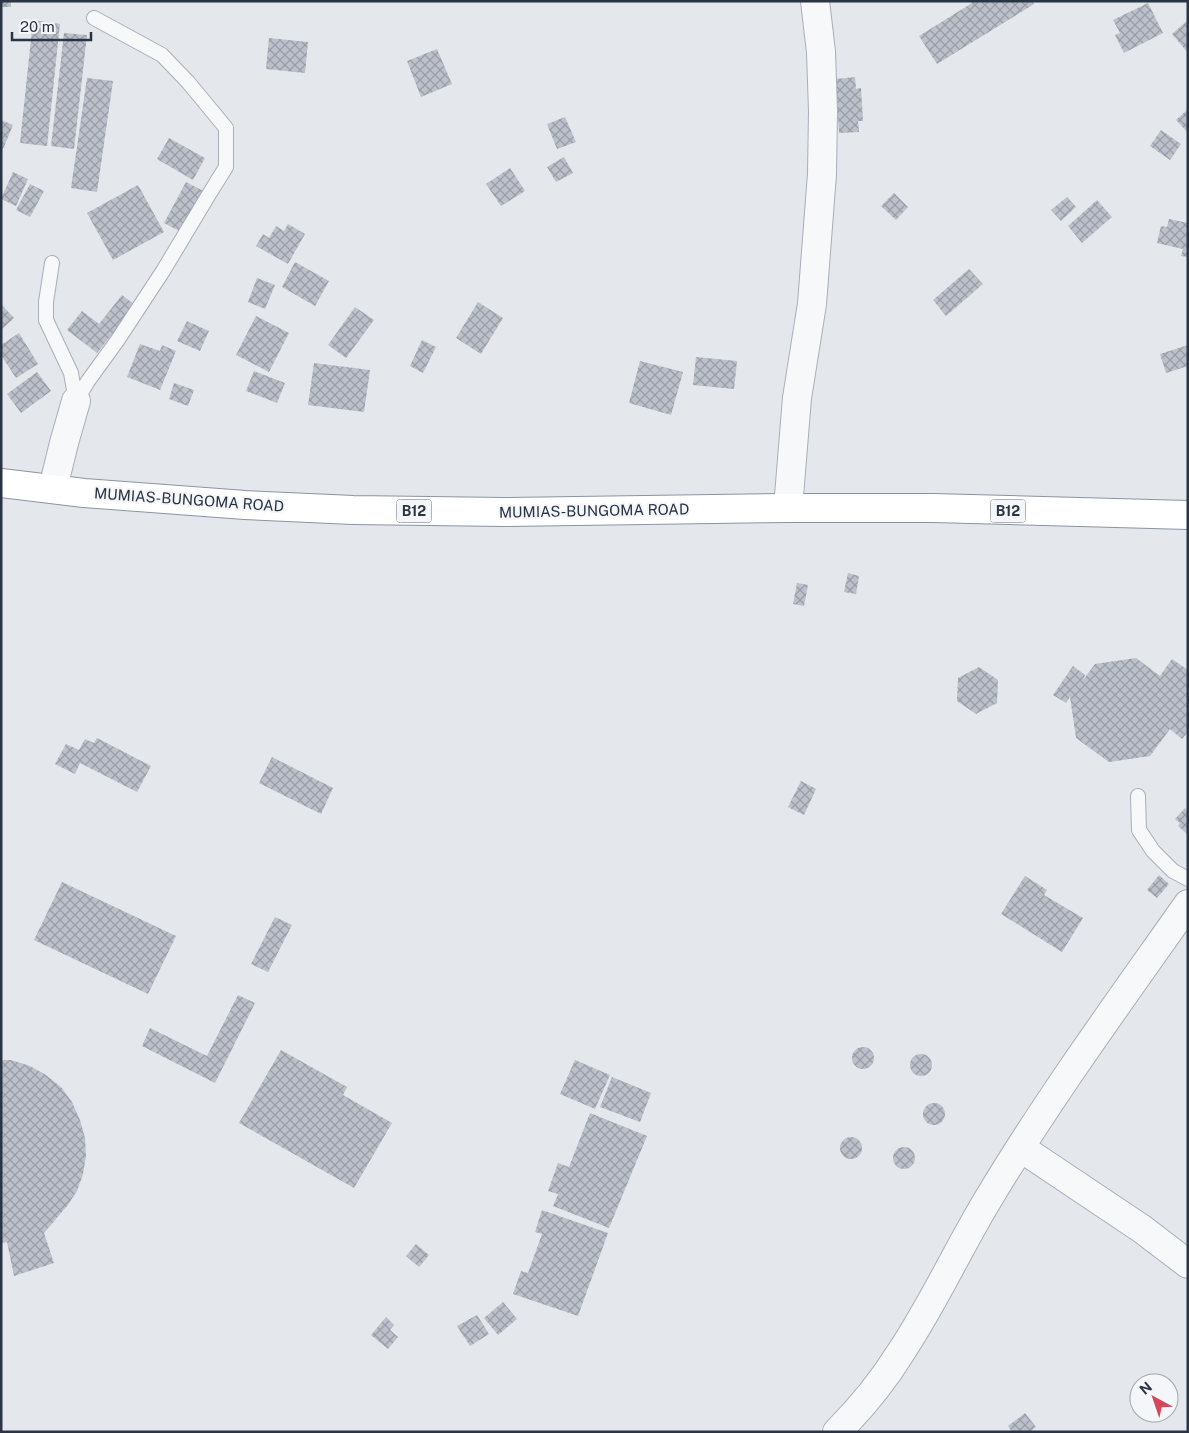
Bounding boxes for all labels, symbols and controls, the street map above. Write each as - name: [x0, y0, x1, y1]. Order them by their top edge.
- scale bar: [12, 10, 91, 42]
- text: 20 m: [20, 18, 55, 35]
- street label: MUMIAS-BUNGOMA ROAD: [93, 484, 285, 515]
- road number: B12: [396, 500, 432, 522]
- street label: MUMIAS-BUNGOMA ROAD: [499, 500, 689, 521]
- road number: B12: [990, 500, 1026, 522]
- north arrow: [1129, 1373, 1179, 1423]
- text: N: [1136, 1378, 1155, 1398]

